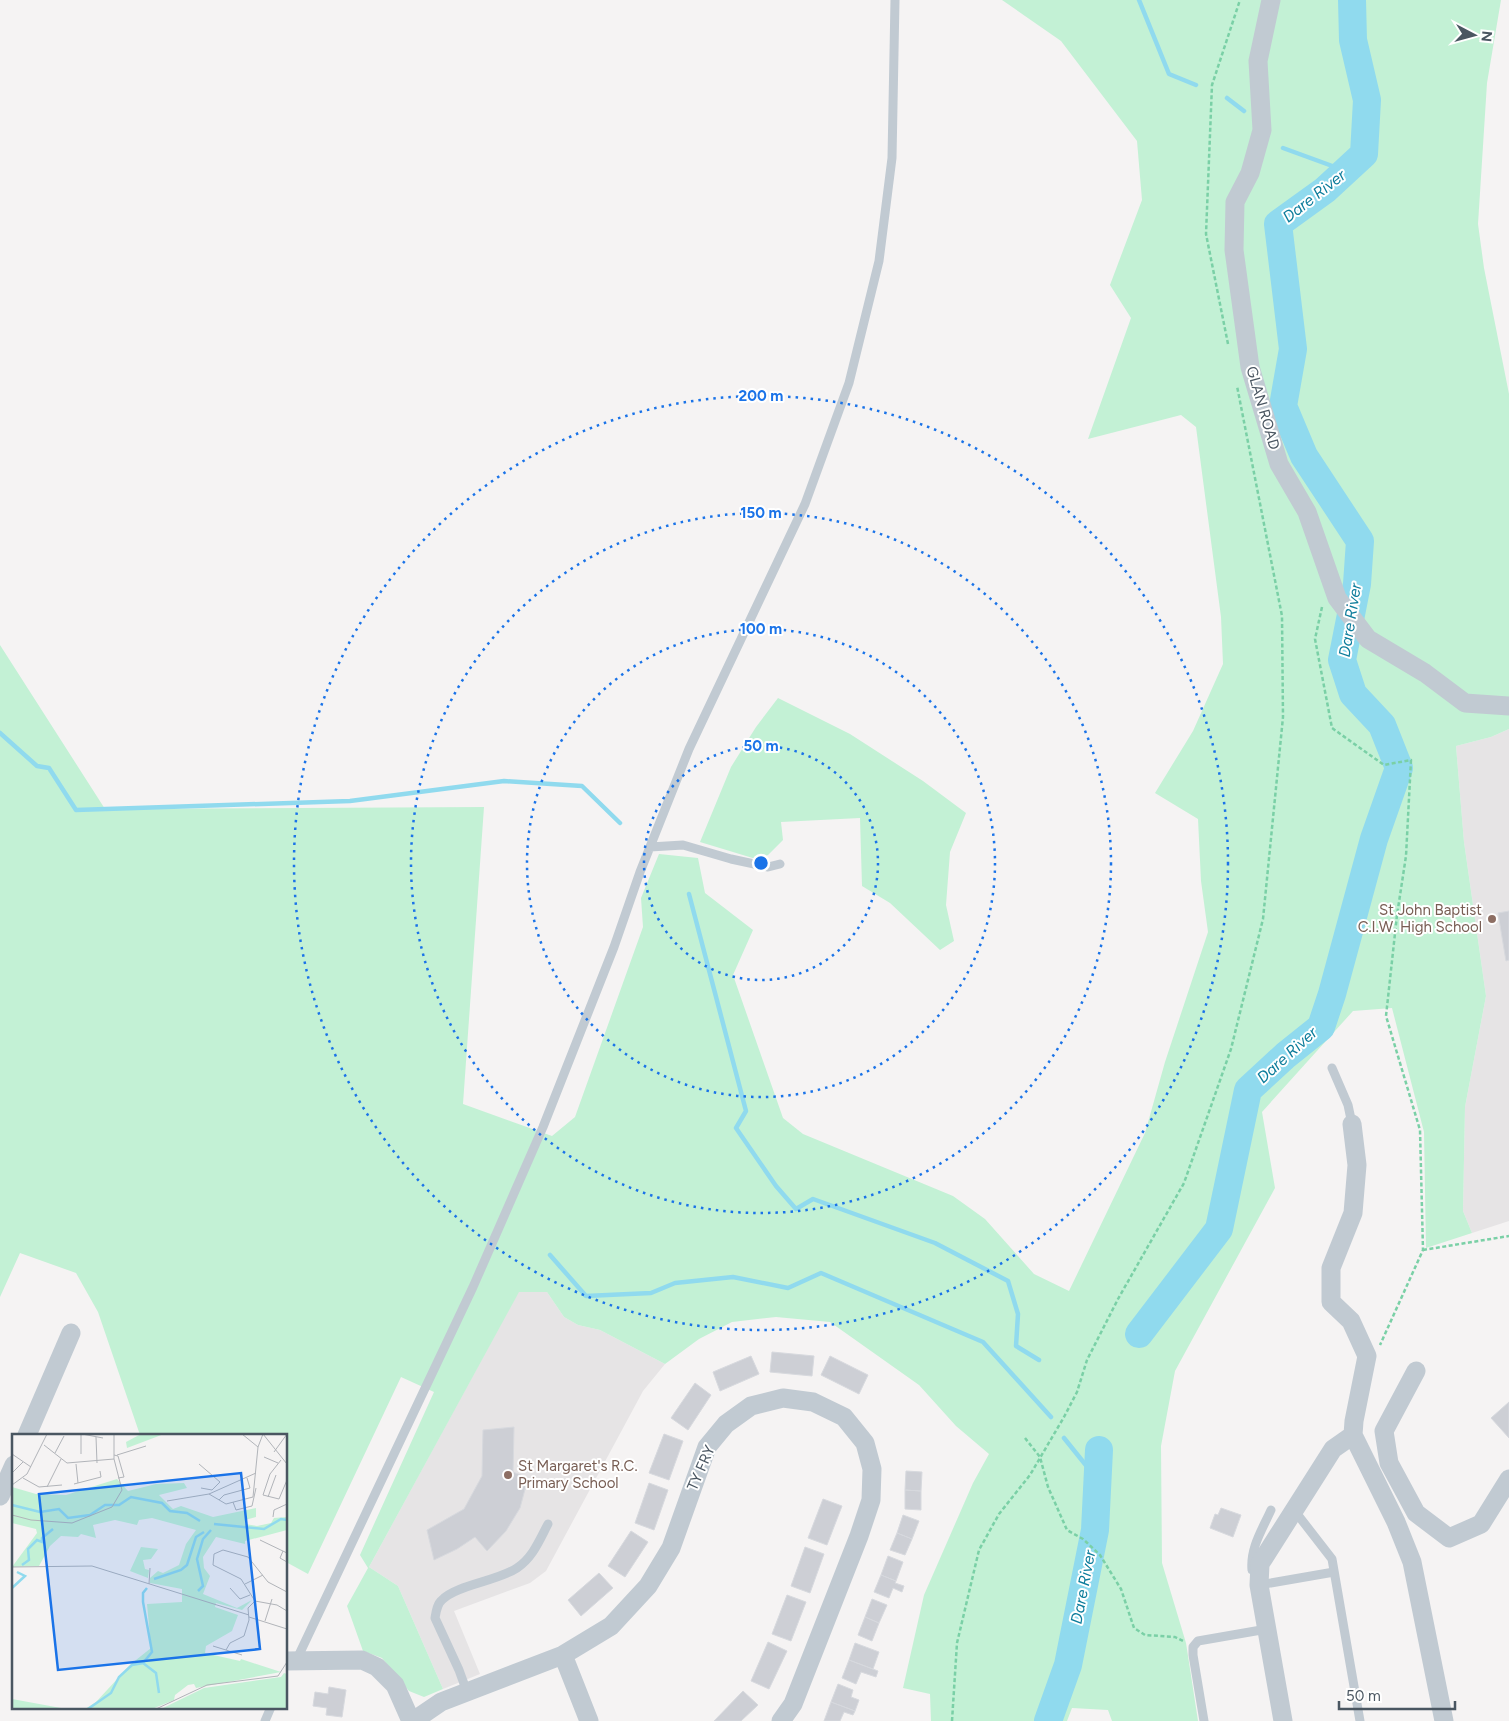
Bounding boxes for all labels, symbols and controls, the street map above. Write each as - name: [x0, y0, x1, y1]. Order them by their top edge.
- north arrow: [1449, 10, 1499, 60]
- text: N: [1477, 30, 1495, 43]
- water label: Dare River: [1279, 165, 1350, 226]
- street label: GLAN ROAD: [1242, 364, 1284, 452]
- text: 200 m: [739, 387, 783, 405]
- text: 150 m: [740, 504, 782, 522]
- water label: Dare River: [1335, 581, 1365, 658]
- text: 100 m: [740, 620, 782, 638]
- text: 50 m: [743, 737, 779, 755]
- centre of rings: [752, 854, 770, 872]
- place label: St John Baptist C.I.W. High School: [1358, 901, 1482, 936]
- marker: St John Baptist C.I.W. High School: [1486, 913, 1498, 925]
- water label: Dare River: [1253, 1023, 1321, 1087]
- inset map: [12, 1434, 288, 1708]
- street label: TY FRY: [683, 1443, 719, 1493]
- place label: St Margaret's R.C. Primary School: [518, 1457, 638, 1492]
- marker: St Margaret's R.C. Primary School: [502, 1469, 514, 1481]
- water label: Dare River: [1067, 1548, 1100, 1625]
- scale bar: [1339, 1678, 1455, 1710]
- text: 50 m: [1346, 1687, 1381, 1705]

